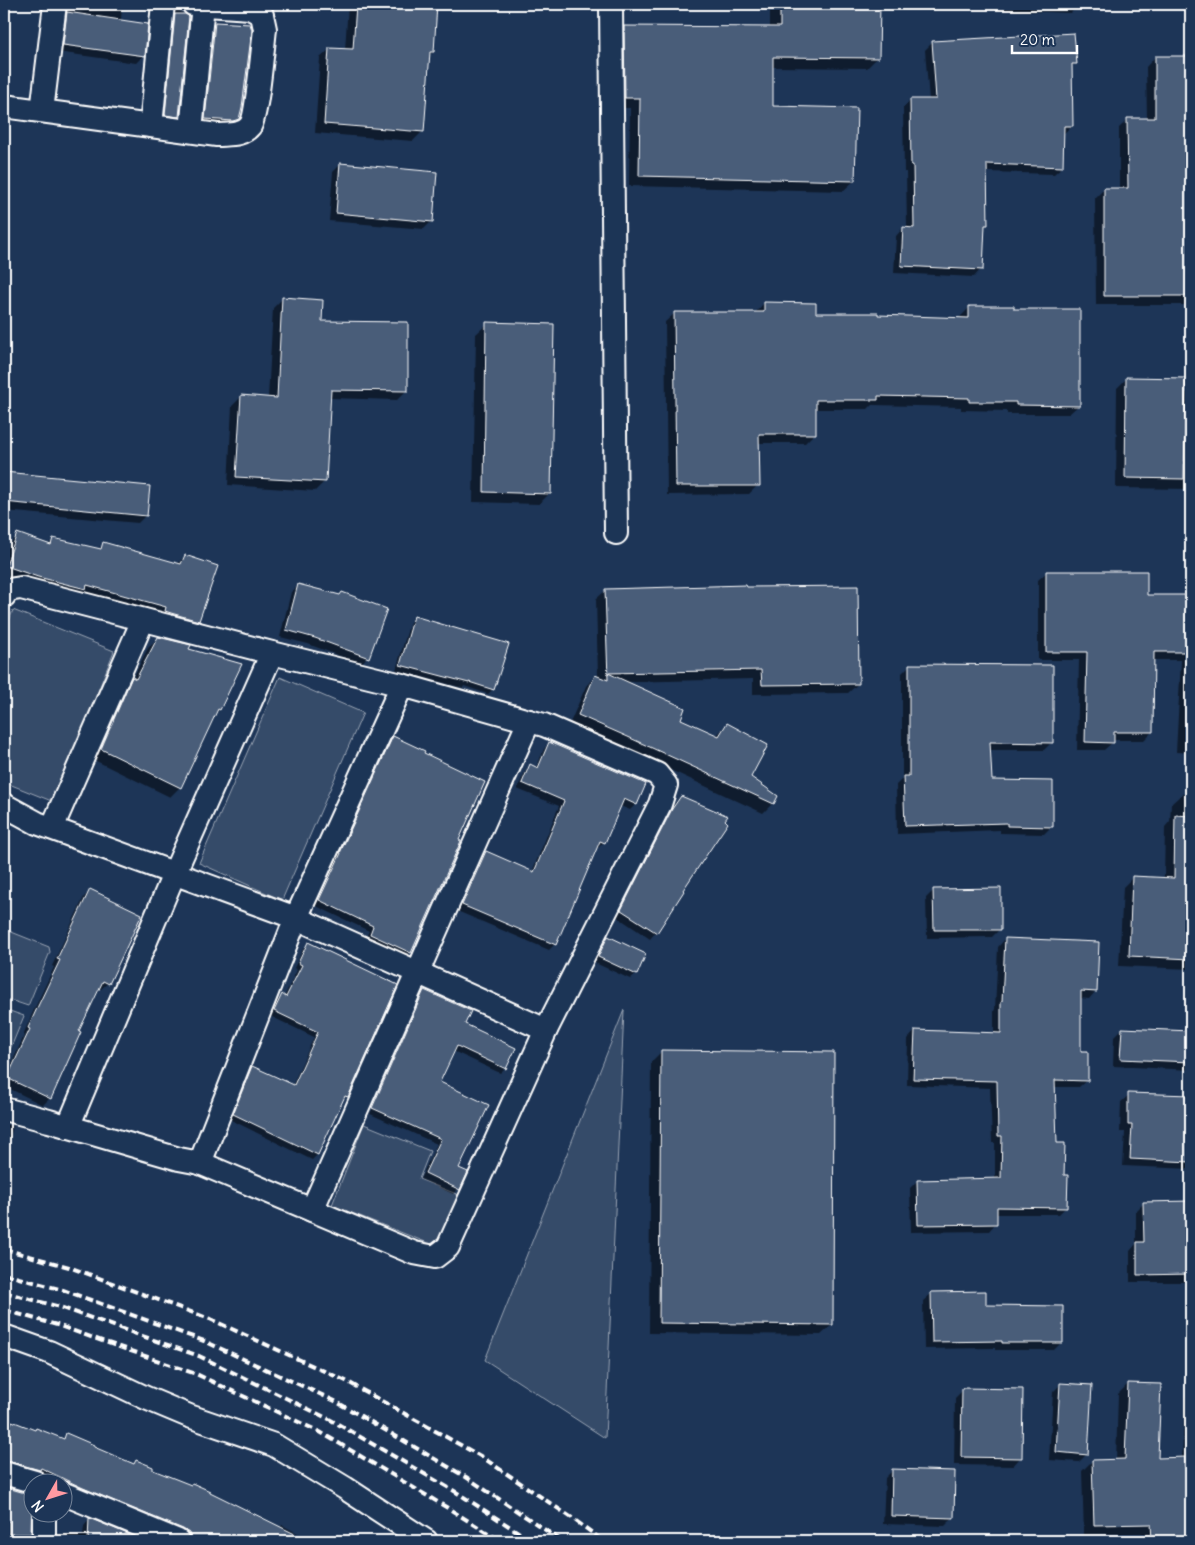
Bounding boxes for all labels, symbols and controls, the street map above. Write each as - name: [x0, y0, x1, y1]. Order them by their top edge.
- scale bar: [1012, 22, 1078, 54]
- text: 20 m: [1020, 30, 1055, 49]
- north arrow: [22, 1472, 72, 1522]
- text: N: [28, 1497, 48, 1516]

